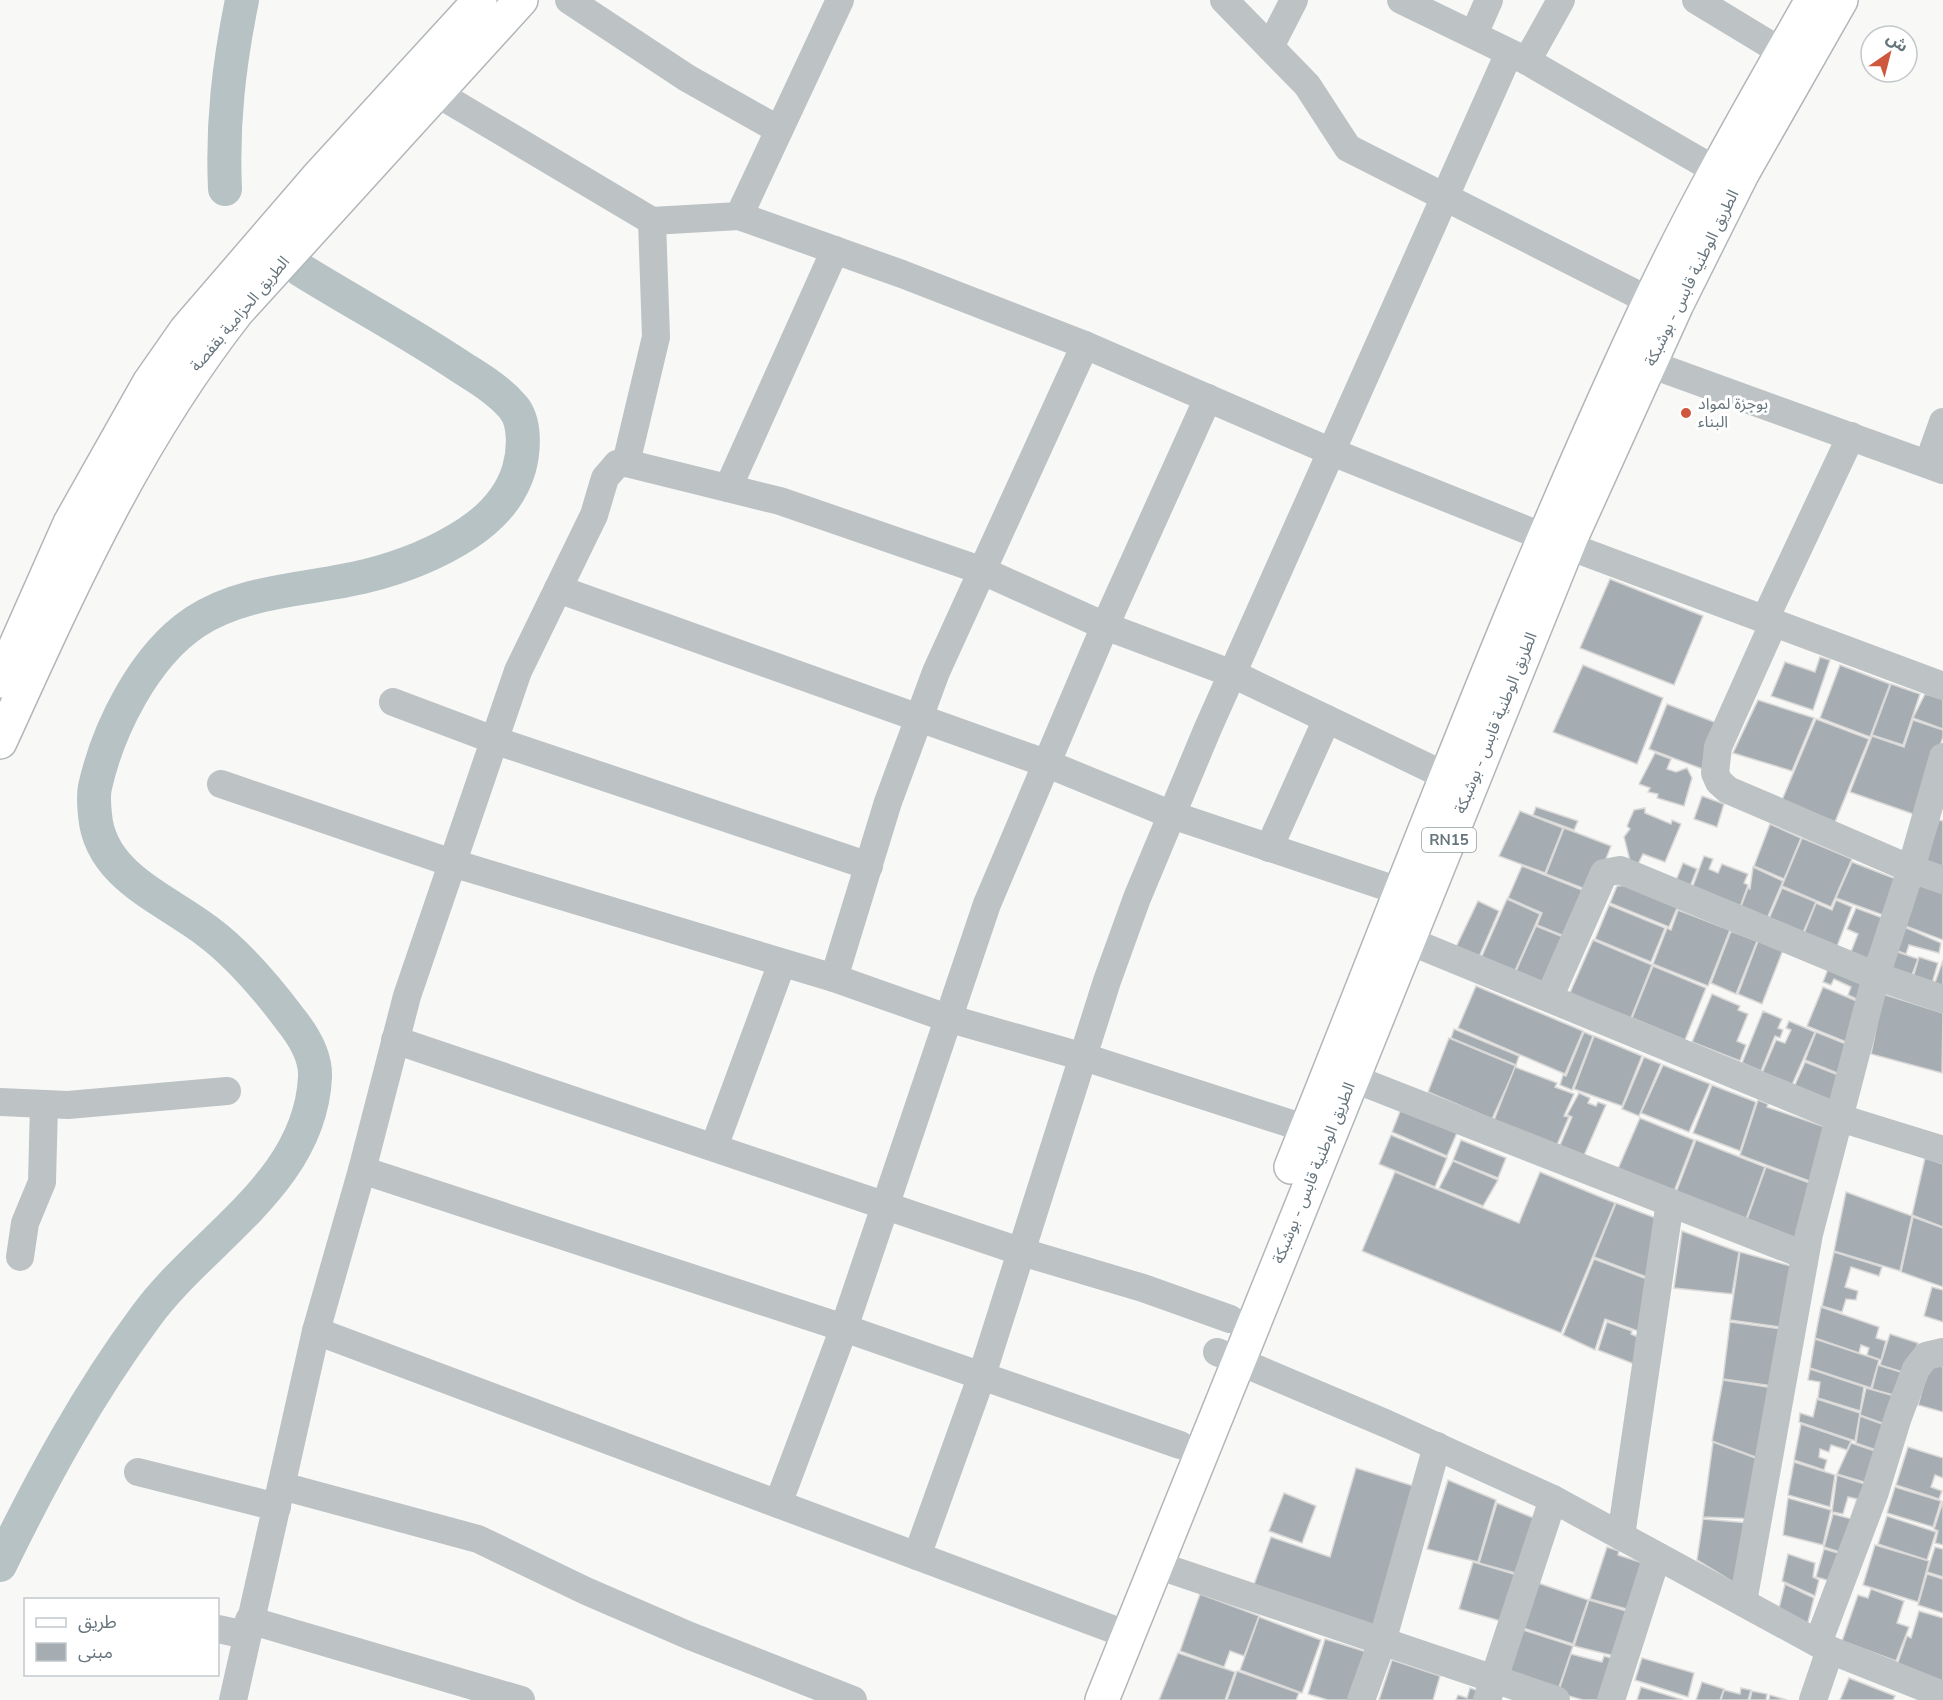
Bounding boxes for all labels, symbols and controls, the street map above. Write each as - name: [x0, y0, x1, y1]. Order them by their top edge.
- north arrow: [1859, 24, 1919, 84]
- text: ش: [1882, 27, 1912, 58]
- street label: الطريق الوطنية قابس - بوشبكة: [1640, 186, 1744, 370]
- street label: الطريق الحزامية بقفصة: [185, 252, 295, 376]
- place label: بوجزة لمواد البناء: [1698, 393, 1768, 433]
- marker: بوجزة لمواد البناء: [1679, 406, 1693, 420]
- street label: الطريق الوطنية قابس - بوشبكة: [1449, 629, 1543, 817]
- road number: RN15: [1422, 828, 1476, 852]
- street label: الطريق الوطنية قابس - بوشبكة: [1267, 1079, 1361, 1267]
- legend: [24, 1598, 219, 1676]
- text: طريق: [78, 1610, 117, 1634]
- text: مبنى: [78, 1640, 113, 1664]

